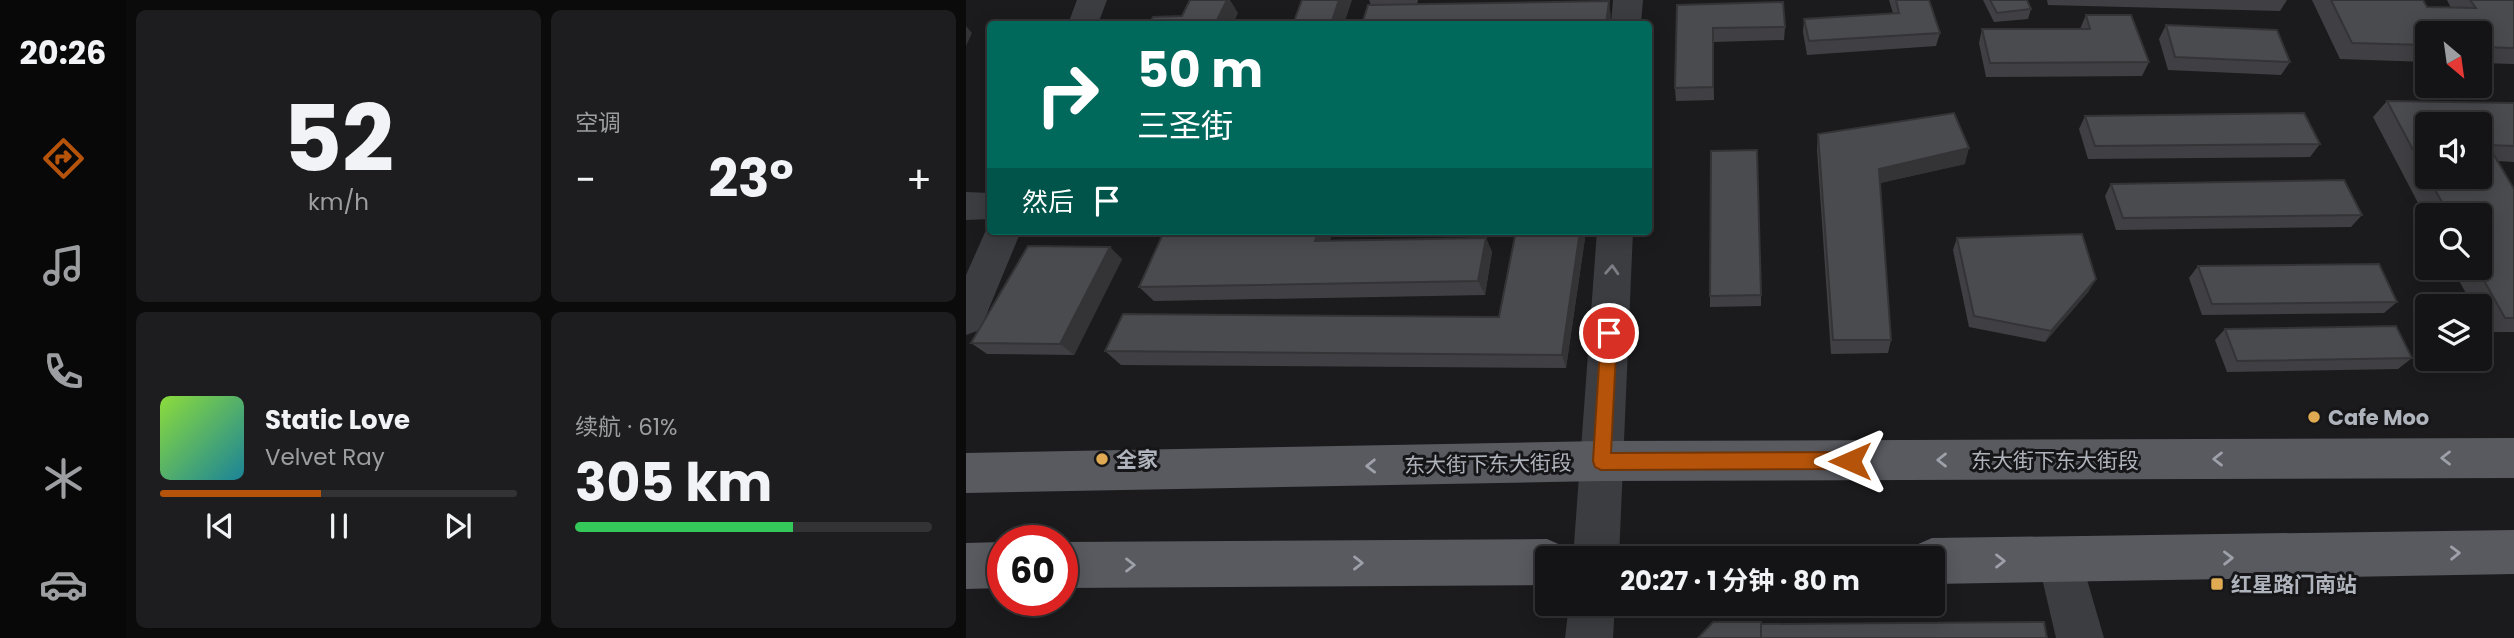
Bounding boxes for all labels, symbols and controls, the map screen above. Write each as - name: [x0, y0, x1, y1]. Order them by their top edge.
- north arrow: [2415, 21, 2492, 98]
- map controls: [2415, 21, 2492, 371]
- text: 20:26: [20, 30, 106, 75]
- text: 50 m: [1137, 36, 1263, 104]
- icon: right: [1022, 49, 1113, 140]
- text: 52: [283, 75, 394, 203]
- text: 三圣街: [1137, 103, 1233, 148]
- text: 空调: [575, 107, 621, 139]
- button: sound: [2415, 112, 2492, 189]
- icon: directions: [39, 134, 88, 183]
- text: 23°: [708, 142, 794, 215]
- text: −: [575, 153, 596, 206]
- text: +: [906, 153, 932, 206]
- icon: arrive: [1088, 182, 1126, 220]
- text: 然后: [1022, 184, 1074, 220]
- text: km/h: [308, 186, 369, 218]
- button: search: [2415, 203, 2492, 280]
- icon: music: [39, 241, 88, 290]
- one-way arrow: [1605, 264, 1620, 275]
- button: layers: [2415, 294, 2492, 371]
- pin: [1579, 303, 1639, 363]
- icon: arrive: [1590, 314, 1628, 352]
- icon: phone: [39, 347, 88, 396]
- text: Static Love: [265, 402, 410, 438]
- place label: Cafe Moo: [2328, 403, 2429, 432]
- marker: Cafe Moo: [2306, 409, 2322, 425]
- text: 续航 · 61%: [575, 411, 678, 443]
- position arrow: [1813, 424, 1887, 498]
- text: Velvet Ray: [265, 441, 385, 473]
- place label: 全家: [1116, 445, 1158, 474]
- text: 305 km: [575, 446, 772, 519]
- street label: 东大街下东大街段: [1971, 446, 2139, 475]
- street label: 东大街下东大街段: [1404, 448, 1572, 480]
- one-way arrow: [2440, 450, 2451, 466]
- marker: 全家: [1094, 451, 1110, 467]
- one-way arrow: [2213, 451, 2223, 467]
- one-way arrow: [1936, 452, 1947, 468]
- icon: climate: [39, 454, 88, 503]
- one-way arrow: [1366, 458, 1377, 473]
- icon: previous: [201, 507, 239, 545]
- icon: pause: [320, 507, 358, 545]
- icon: next: [439, 507, 477, 545]
- speed limit sign: 60: [987, 525, 1078, 616]
- one-way arrow: [2450, 545, 2461, 561]
- one-way arrow: [2222, 550, 2233, 565]
- one-way arrow: [1995, 553, 2006, 569]
- one-way arrow: [1353, 555, 1364, 571]
- one-way arrow: [1125, 557, 1136, 572]
- icon: car: [39, 560, 88, 609]
- text: 20:27 · 1 分钟 · 80 m: [1620, 563, 1860, 599]
- place label: 红星路门南站: [2231, 570, 2357, 599]
- marker: 红星路门南站: [2209, 576, 2225, 592]

